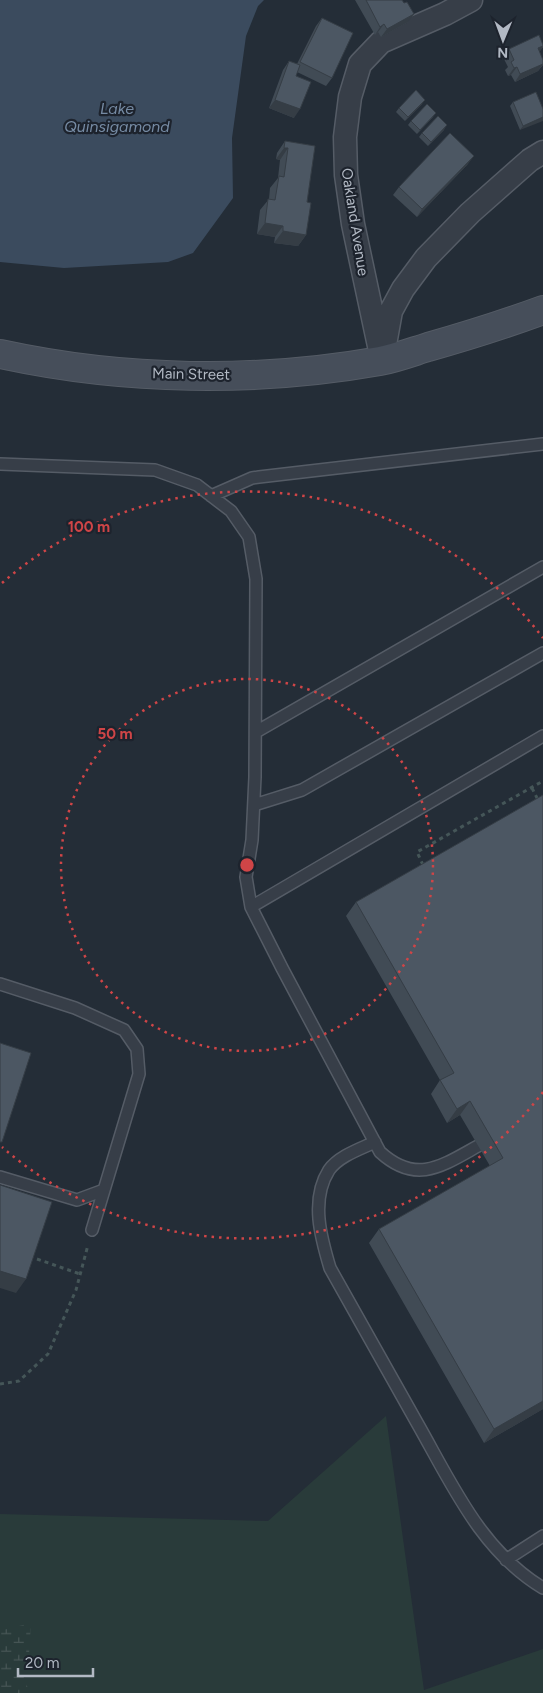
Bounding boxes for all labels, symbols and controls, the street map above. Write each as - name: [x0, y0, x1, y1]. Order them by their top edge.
- north arrow: [478, 15, 528, 65]
- text: N: [497, 44, 508, 61]
- water label: Lake Quinsigamond: [64, 99, 170, 136]
- street label: Oakland Avenue: [338, 167, 372, 277]
- street label: Main Street: [152, 364, 230, 384]
- text: 100 m: [68, 518, 110, 536]
- text: 50 m: [97, 725, 133, 743]
- centre of rings: [238, 856, 256, 874]
- scale bar: [18, 1646, 92, 1678]
- text: 20 m: [25, 1654, 59, 1672]

